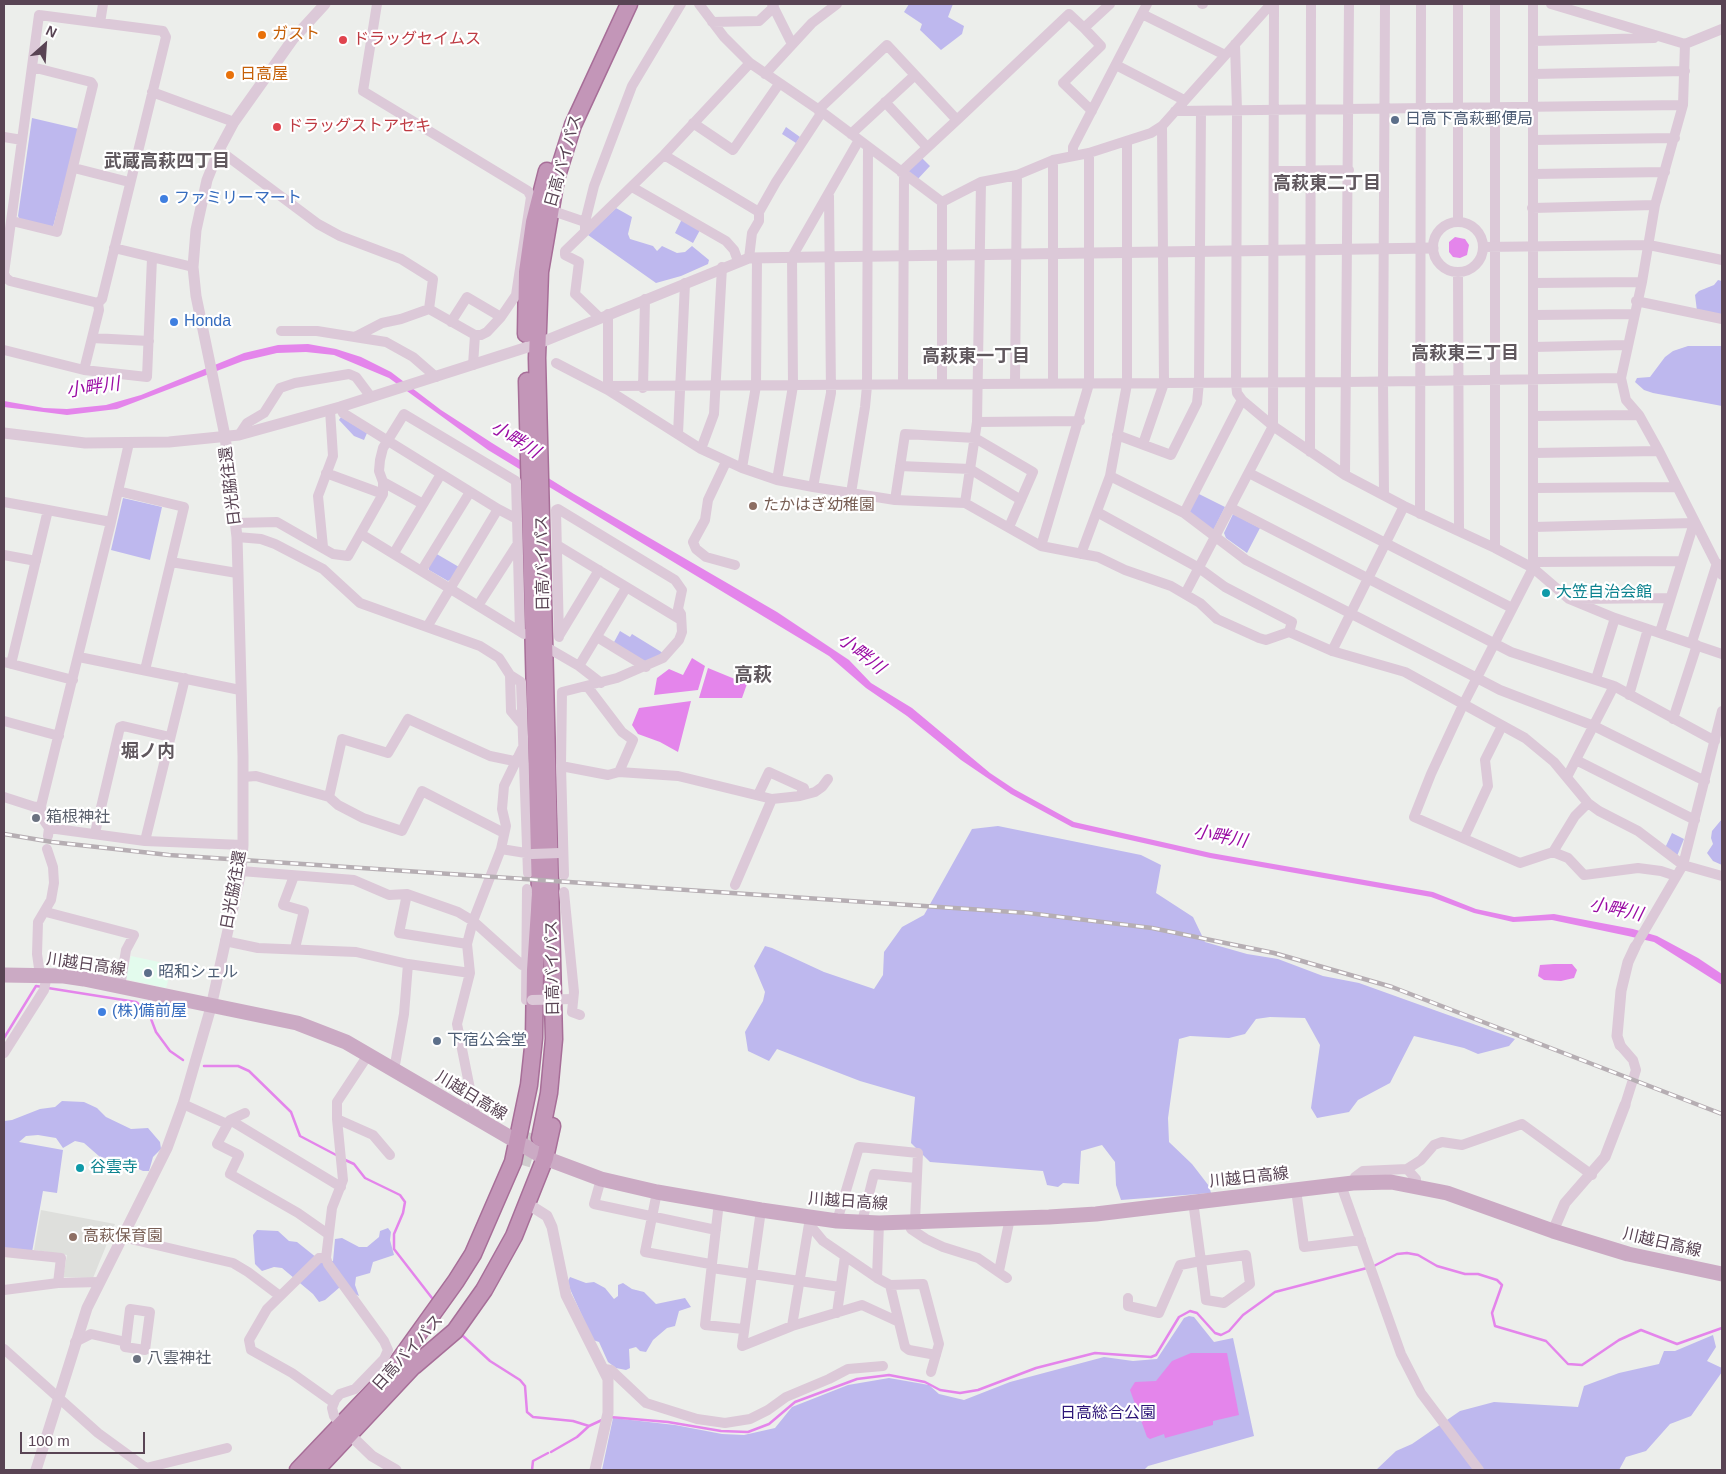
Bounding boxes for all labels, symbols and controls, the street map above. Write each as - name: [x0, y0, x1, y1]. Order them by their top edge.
- north arrow: [20, 20, 70, 70]
- text: N: [44, 22, 60, 41]
- place label: ガスト: [272, 25, 320, 45]
- marker: ガスト: [256, 29, 268, 41]
- place label: ドラッグセイムス: [353, 30, 481, 50]
- marker: ドラッグセイムス: [337, 34, 349, 46]
- place label: 日高屋: [240, 65, 288, 85]
- marker: 日高屋: [224, 69, 236, 81]
- place label: 日高下高萩郵便局: [1405, 110, 1533, 130]
- street label: 日高バイパス: [542, 112, 586, 210]
- marker: 日高下高萩郵便局: [1389, 114, 1401, 126]
- place label: ドラッグストアセキ: [287, 117, 431, 137]
- marker: ドラッグストアセキ: [271, 121, 283, 133]
- district label: 武蔵高萩四丁目: [104, 151, 230, 173]
- district label: 高萩東二丁目: [1273, 173, 1381, 195]
- place label: ファミリーマート: [174, 189, 302, 209]
- marker: ファミリーマート: [158, 193, 170, 205]
- place label: Honda: [184, 312, 231, 332]
- marker: Honda: [168, 316, 180, 328]
- district label: 高萩東三丁目: [1411, 343, 1519, 365]
- district label: 高萩東一丁目: [922, 346, 1030, 368]
- water label: 小畔川: [65, 374, 121, 402]
- water label: 小畔川: [486, 417, 544, 463]
- street label: 日光脇往還: [217, 445, 245, 527]
- place label: たかはぎ幼稚園: [763, 496, 875, 516]
- marker: たかはぎ幼稚園: [747, 500, 759, 512]
- street label: 日高バイパス: [533, 515, 553, 611]
- place label: 大笠自治会館: [1556, 583, 1652, 603]
- marker: 大笠自治会館: [1540, 587, 1552, 599]
- water label: 小畔川: [833, 629, 889, 679]
- district label: 高萩: [734, 665, 772, 687]
- district label: 堀ノ内: [121, 741, 175, 763]
- place label: 箱根神社: [46, 808, 110, 828]
- marker: 箱根神社: [30, 812, 42, 824]
- water label: 小畔川: [1191, 821, 1249, 853]
- street label: 日光脇往還: [218, 849, 250, 931]
- water label: 小畔川: [1587, 894, 1645, 926]
- street label: 日高バイパス: [543, 920, 563, 1016]
- street label: 川越日高線: [45, 950, 127, 980]
- place label: 昭和シェル: [158, 963, 238, 983]
- marker: 昭和シェル: [142, 967, 154, 979]
- place label: (株)備前屋: [112, 1002, 187, 1022]
- marker: (株)備前屋: [96, 1006, 108, 1018]
- place label: 下宿公会堂: [447, 1031, 527, 1051]
- marker: 下宿公会堂: [431, 1035, 443, 1047]
- street label: 川越日高線: [432, 1067, 510, 1125]
- place label: 谷雲寺: [90, 1158, 138, 1178]
- marker: 谷雲寺: [74, 1162, 86, 1174]
- street label: 川越日高線: [1208, 1164, 1290, 1192]
- street label: 川越日高線: [807, 1190, 889, 1214]
- street label: 川越日高線: [1621, 1225, 1703, 1261]
- place label: 高萩保育園: [83, 1227, 163, 1247]
- marker: 高萩保育園: [67, 1231, 79, 1243]
- street label: 日高バイパス: [369, 1311, 447, 1395]
- place label: 八雲神社: [147, 1349, 211, 1369]
- marker: 八雲神社: [131, 1353, 143, 1365]
- park label: 日高総合公園: [1060, 1404, 1156, 1424]
- scale bar: [22, 1422, 148, 1454]
- text: 100 m: [28, 1432, 70, 1449]

